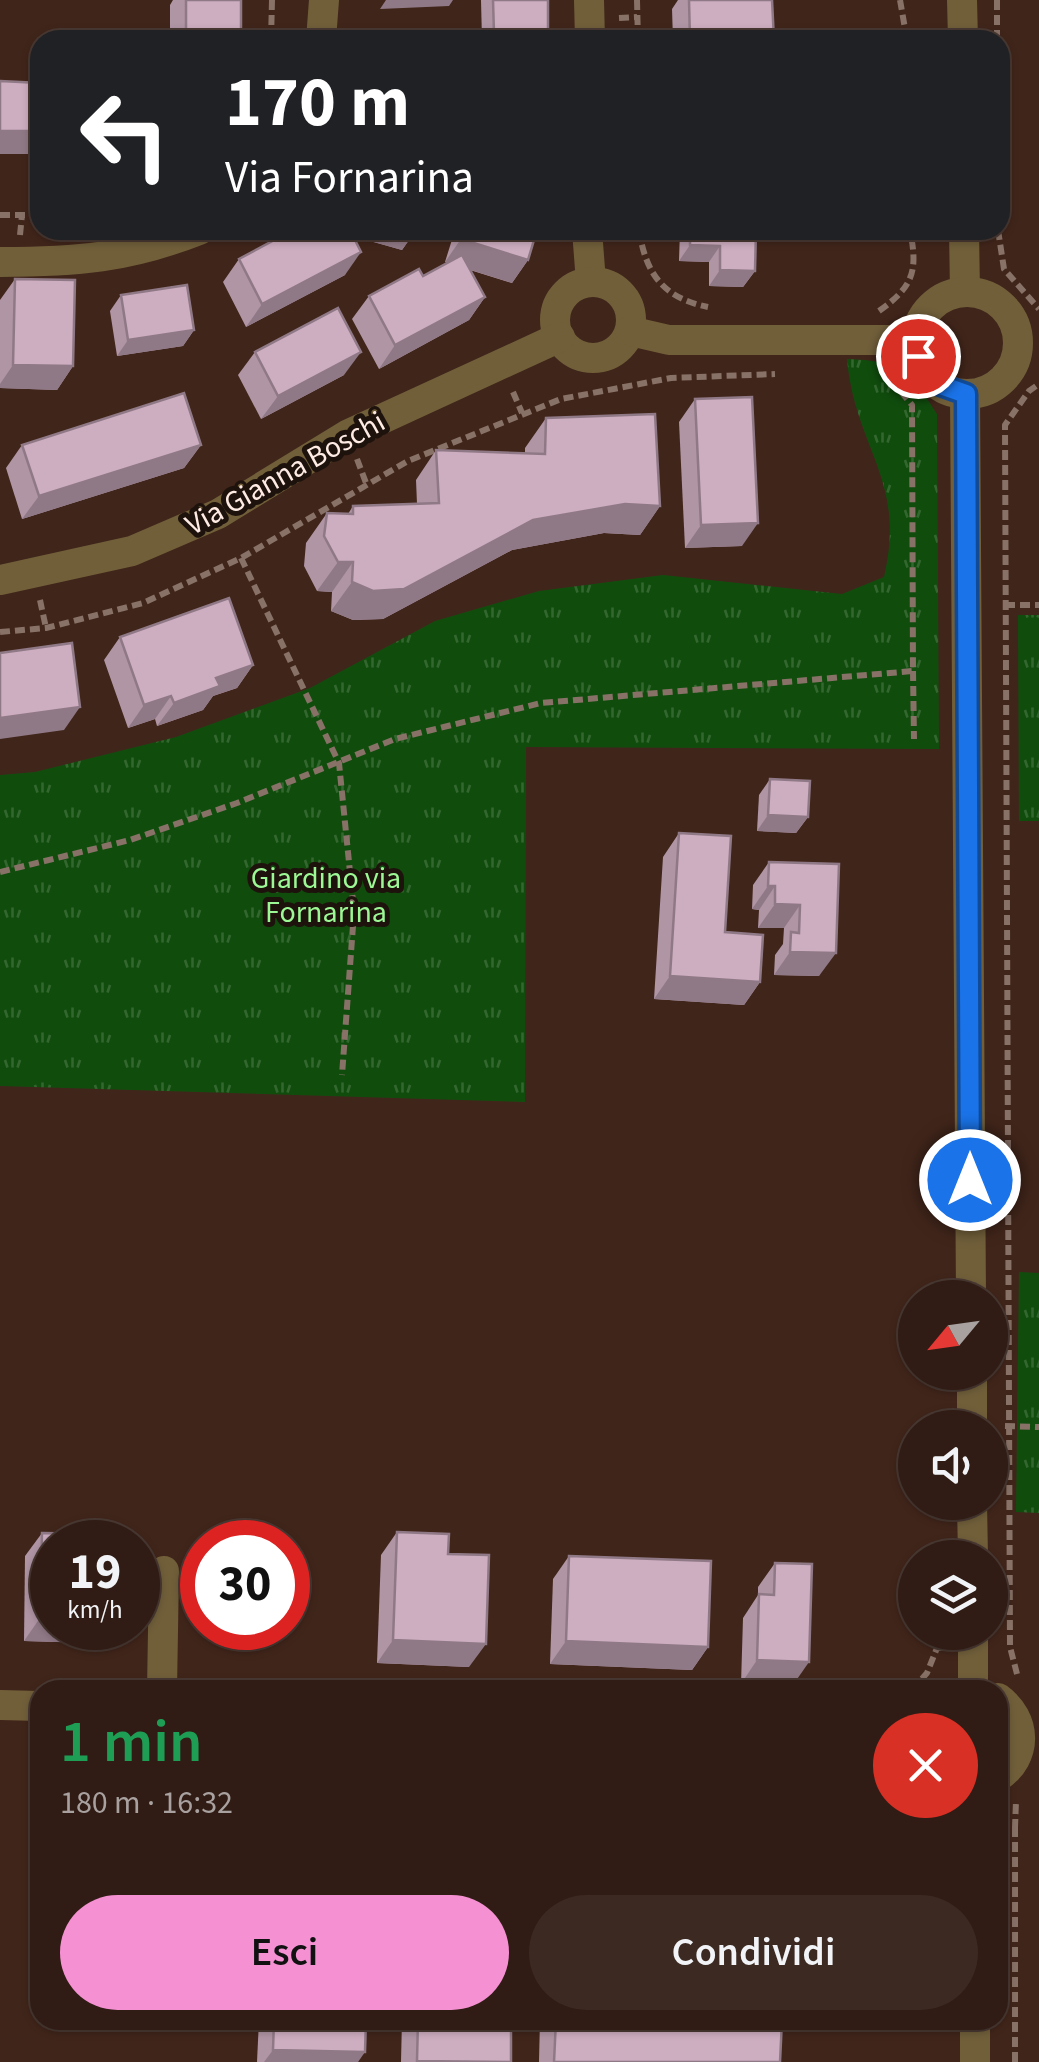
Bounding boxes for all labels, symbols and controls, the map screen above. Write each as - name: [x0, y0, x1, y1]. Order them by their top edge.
- text: 170 m: [225, 53, 410, 153]
- icon: left: [60, 70, 190, 200]
- text: Via Fornarina: [225, 146, 474, 210]
- pin: [876, 314, 961, 399]
- icon: arrive: [891, 329, 946, 384]
- street label: Via Gianna Boschi: [177, 401, 393, 546]
- park label: Giardino via Fornarina: [251, 857, 401, 934]
- position arrow: [918, 1128, 1022, 1232]
- north arrow: [898, 1280, 1008, 1390]
- map controls: [898, 1280, 1008, 1650]
- button: sound: [898, 1410, 1008, 1520]
- speed limit sign: 30: [180, 1520, 310, 1650]
- text: 19: [69, 1537, 121, 1608]
- button: layers: [898, 1540, 1008, 1650]
- text: km/h: [67, 1592, 123, 1628]
- text: 1 min: [60, 1700, 203, 1785]
- button: close: [873, 1713, 978, 1818]
- text: 180 m · 16:32: [60, 1780, 233, 1826]
- button: Esci: [60, 1895, 509, 2010]
- button: Condividi: [529, 1895, 978, 2010]

